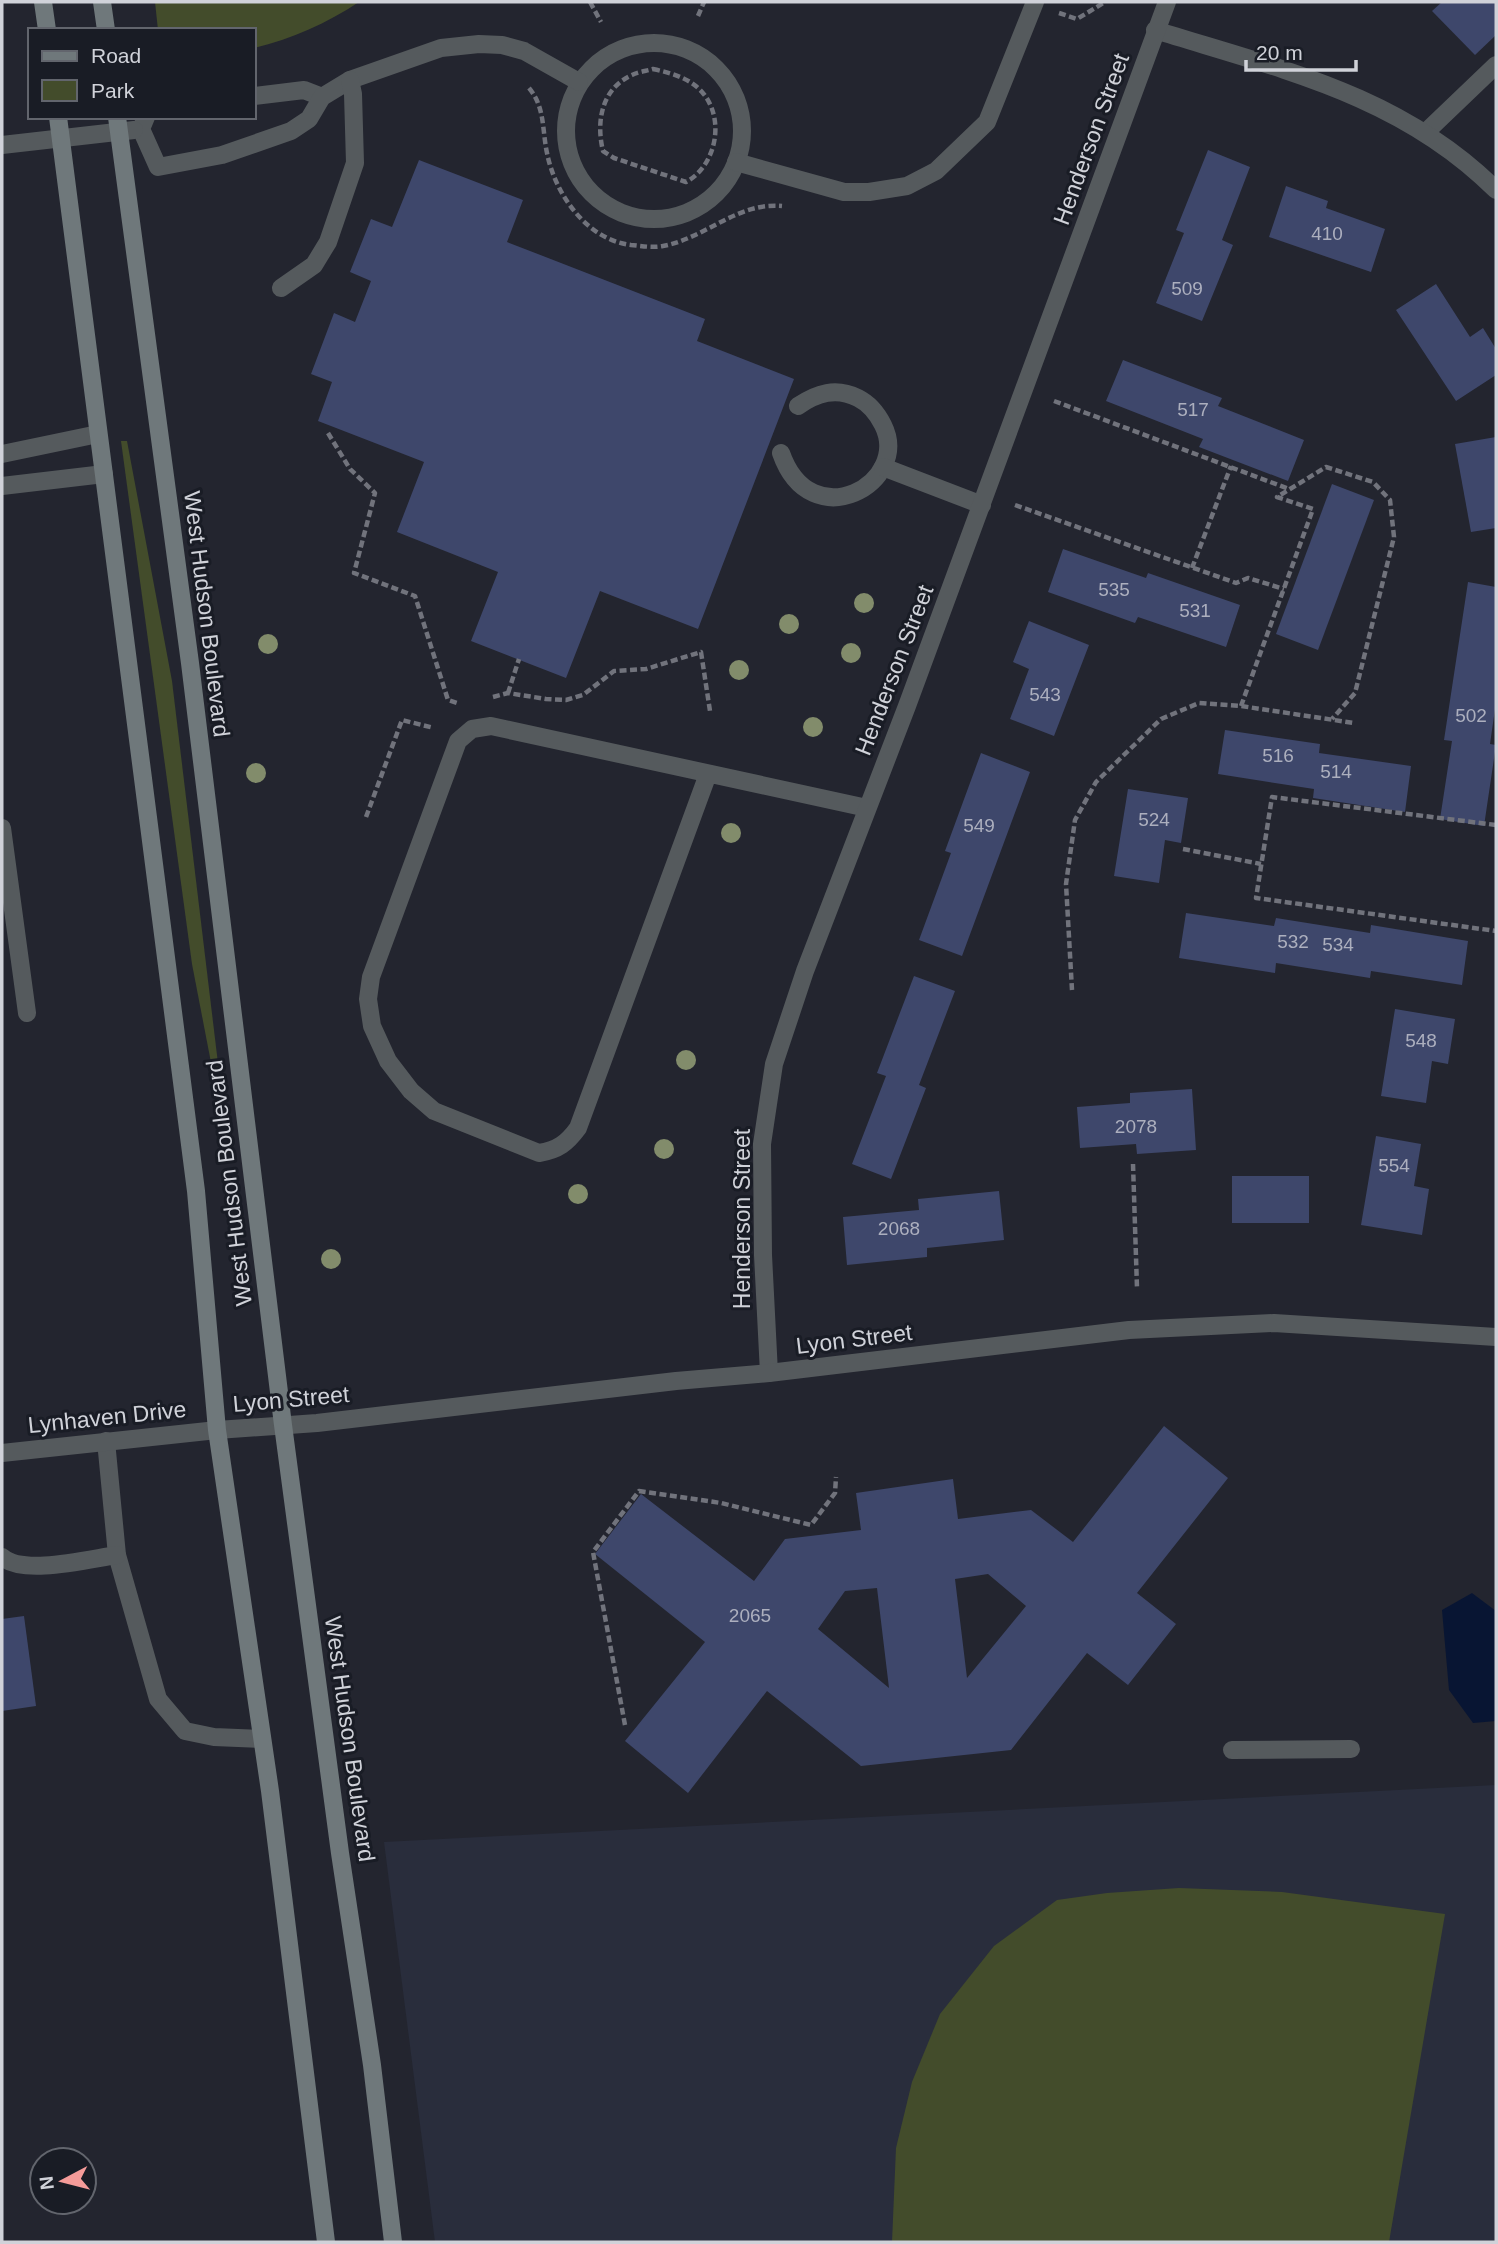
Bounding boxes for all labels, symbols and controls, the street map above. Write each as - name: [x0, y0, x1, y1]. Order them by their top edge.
- legend: [28, 28, 256, 119]
- scale bar: [1246, 28, 1356, 72]
- text: 20 m: [1256, 41, 1303, 64]
- text: Road: [91, 44, 141, 67]
- street label: Henderson Street: [1048, 49, 1134, 228]
- text: Park: [91, 79, 135, 102]
- house number: 410: [1311, 223, 1343, 244]
- house number: 509: [1171, 278, 1203, 299]
- house number: 517: [1177, 399, 1209, 420]
- street label: West Hudson Boulevard: [179, 490, 235, 738]
- house number: 535: [1098, 579, 1130, 600]
- street label: Henderson Street: [850, 581, 939, 759]
- house number: 531: [1179, 600, 1211, 621]
- house number: 543: [1029, 684, 1061, 705]
- house number: 502: [1455, 705, 1487, 726]
- house number: 516: [1262, 745, 1294, 766]
- house number: 514: [1320, 761, 1352, 782]
- house number: 524: [1138, 809, 1170, 830]
- house number: 549: [963, 815, 995, 836]
- house number: 532: [1277, 931, 1309, 952]
- house number: 534: [1322, 934, 1354, 955]
- house number: 548: [1405, 1030, 1437, 1051]
- street label: West Hudson Boulevard: [201, 1059, 257, 1307]
- house number: 2078: [1115, 1116, 1157, 1137]
- street label: Henderson Street: [729, 1128, 755, 1309]
- house number: 554: [1378, 1155, 1410, 1176]
- house number: 2068: [878, 1218, 920, 1239]
- street label: Lyon Street: [794, 1319, 914, 1359]
- street label: Lyon Street: [232, 1381, 351, 1417]
- street label: Lynhaven Drive: [27, 1396, 187, 1438]
- house number: 2065: [729, 1605, 771, 1626]
- street label: West Hudson Boulevard: [320, 1615, 380, 1863]
- north arrow: [28, 2146, 98, 2216]
- text: N: [35, 2175, 58, 2191]

